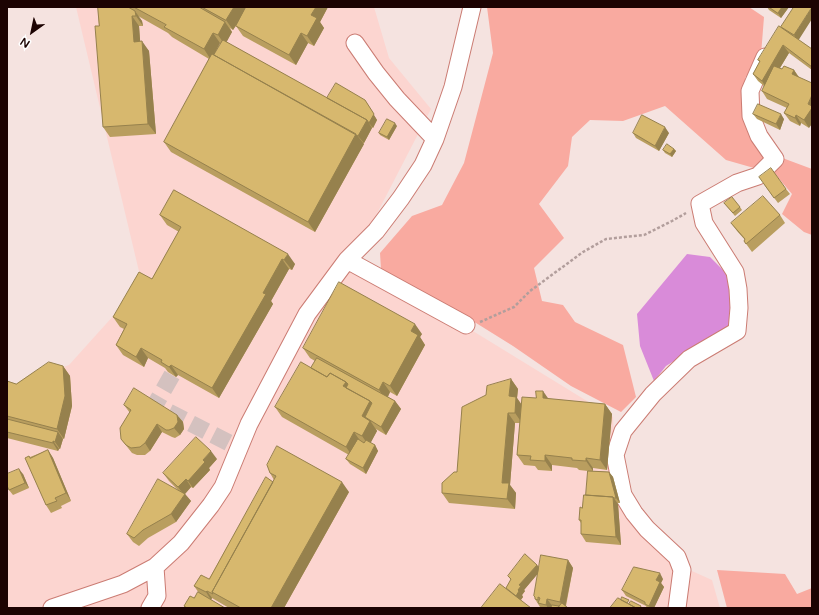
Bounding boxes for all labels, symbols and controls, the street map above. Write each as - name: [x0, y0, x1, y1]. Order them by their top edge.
- north arrow: [12, 12, 52, 52]
- text: N: [18, 35, 32, 50]

